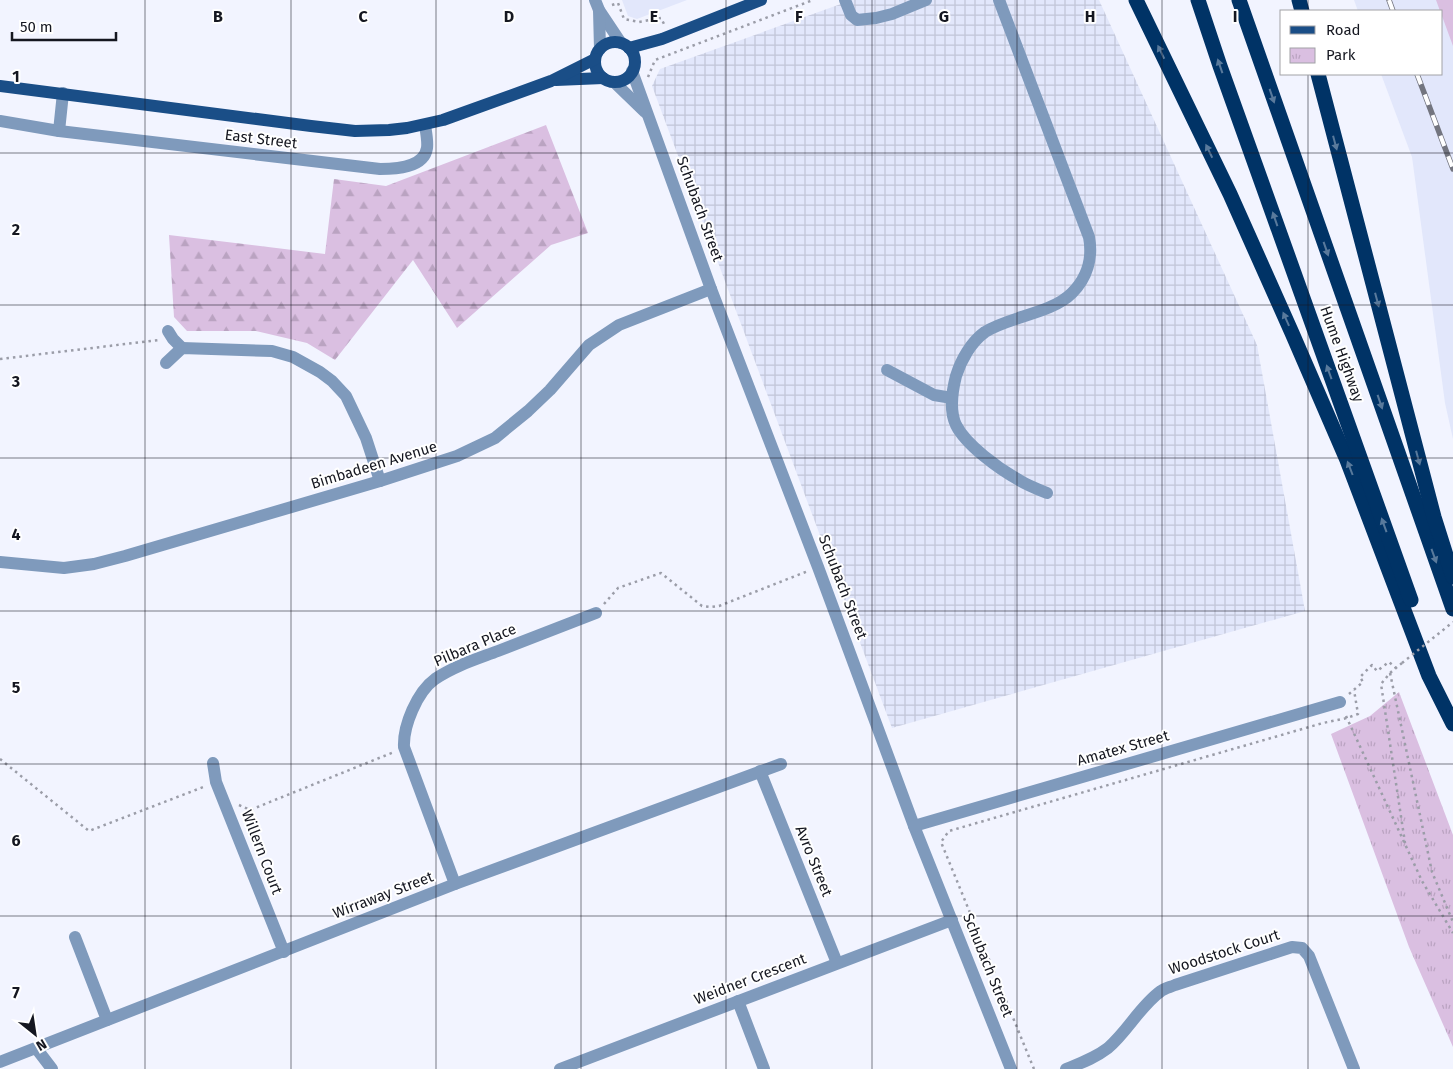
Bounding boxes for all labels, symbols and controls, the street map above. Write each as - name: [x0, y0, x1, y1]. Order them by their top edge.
- text: B: [213, 7, 223, 26]
- text: C: [358, 7, 368, 26]
- text: D: [504, 7, 514, 26]
- text: E: [650, 7, 658, 26]
- text: F: [795, 7, 803, 26]
- text: G: [939, 7, 949, 26]
- text: H: [1085, 7, 1095, 26]
- text: I: [1233, 7, 1237, 26]
- scale bar: [12, 10, 116, 42]
- legend: [1280, 10, 1443, 75]
- text: 50 m: [20, 18, 53, 36]
- text: Road: [1326, 21, 1361, 39]
- one-way arrow: [1156, 45, 1164, 59]
- text: Park: [1326, 46, 1356, 64]
- one-way arrow: [1216, 58, 1224, 73]
- text: 1: [12, 67, 20, 86]
- one-way arrow: [1268, 89, 1276, 104]
- street label: East Street: [224, 126, 299, 152]
- one-way arrow: [1332, 136, 1340, 151]
- one-way arrow: [1204, 144, 1212, 158]
- street label: Schubach Street: [673, 154, 728, 265]
- one-way arrow: [1271, 211, 1279, 226]
- text: 2: [12, 220, 20, 239]
- one-way arrow: [1322, 242, 1330, 257]
- one-way arrow: [1373, 293, 1381, 308]
- street label: Hume Highway: [1316, 304, 1368, 405]
- one-way arrow: [1281, 312, 1289, 326]
- one-way arrow: [1325, 365, 1333, 380]
- text: 3: [11, 372, 20, 391]
- one-way arrow: [1376, 395, 1384, 410]
- street label: Bimbadeen Avenue: [309, 437, 439, 493]
- one-way arrow: [1414, 450, 1422, 465]
- one-way arrow: [1345, 461, 1353, 475]
- one-way arrow: [1380, 518, 1387, 533]
- text: 4: [11, 525, 21, 544]
- street label: Schubach Street: [815, 532, 871, 642]
- one-way arrow: [1431, 548, 1438, 563]
- street label: Pilbara Place: [431, 620, 519, 670]
- text: 5: [12, 678, 21, 697]
- street label: Amatex Street: [1075, 726, 1172, 770]
- street label: Willern Court: [238, 807, 287, 897]
- street label: Avro Street: [792, 823, 837, 900]
- text: 6: [11, 831, 21, 850]
- street label: Wirraway Street: [330, 867, 436, 922]
- street label: Schubach Street: [959, 910, 1017, 1020]
- street label: Woodstock Court: [1166, 925, 1282, 978]
- street label: Weidner Crescent: [692, 949, 809, 1009]
- text: 7: [12, 983, 20, 1002]
- north arrow: [10, 1009, 60, 1059]
- text: N: [33, 1035, 50, 1055]

